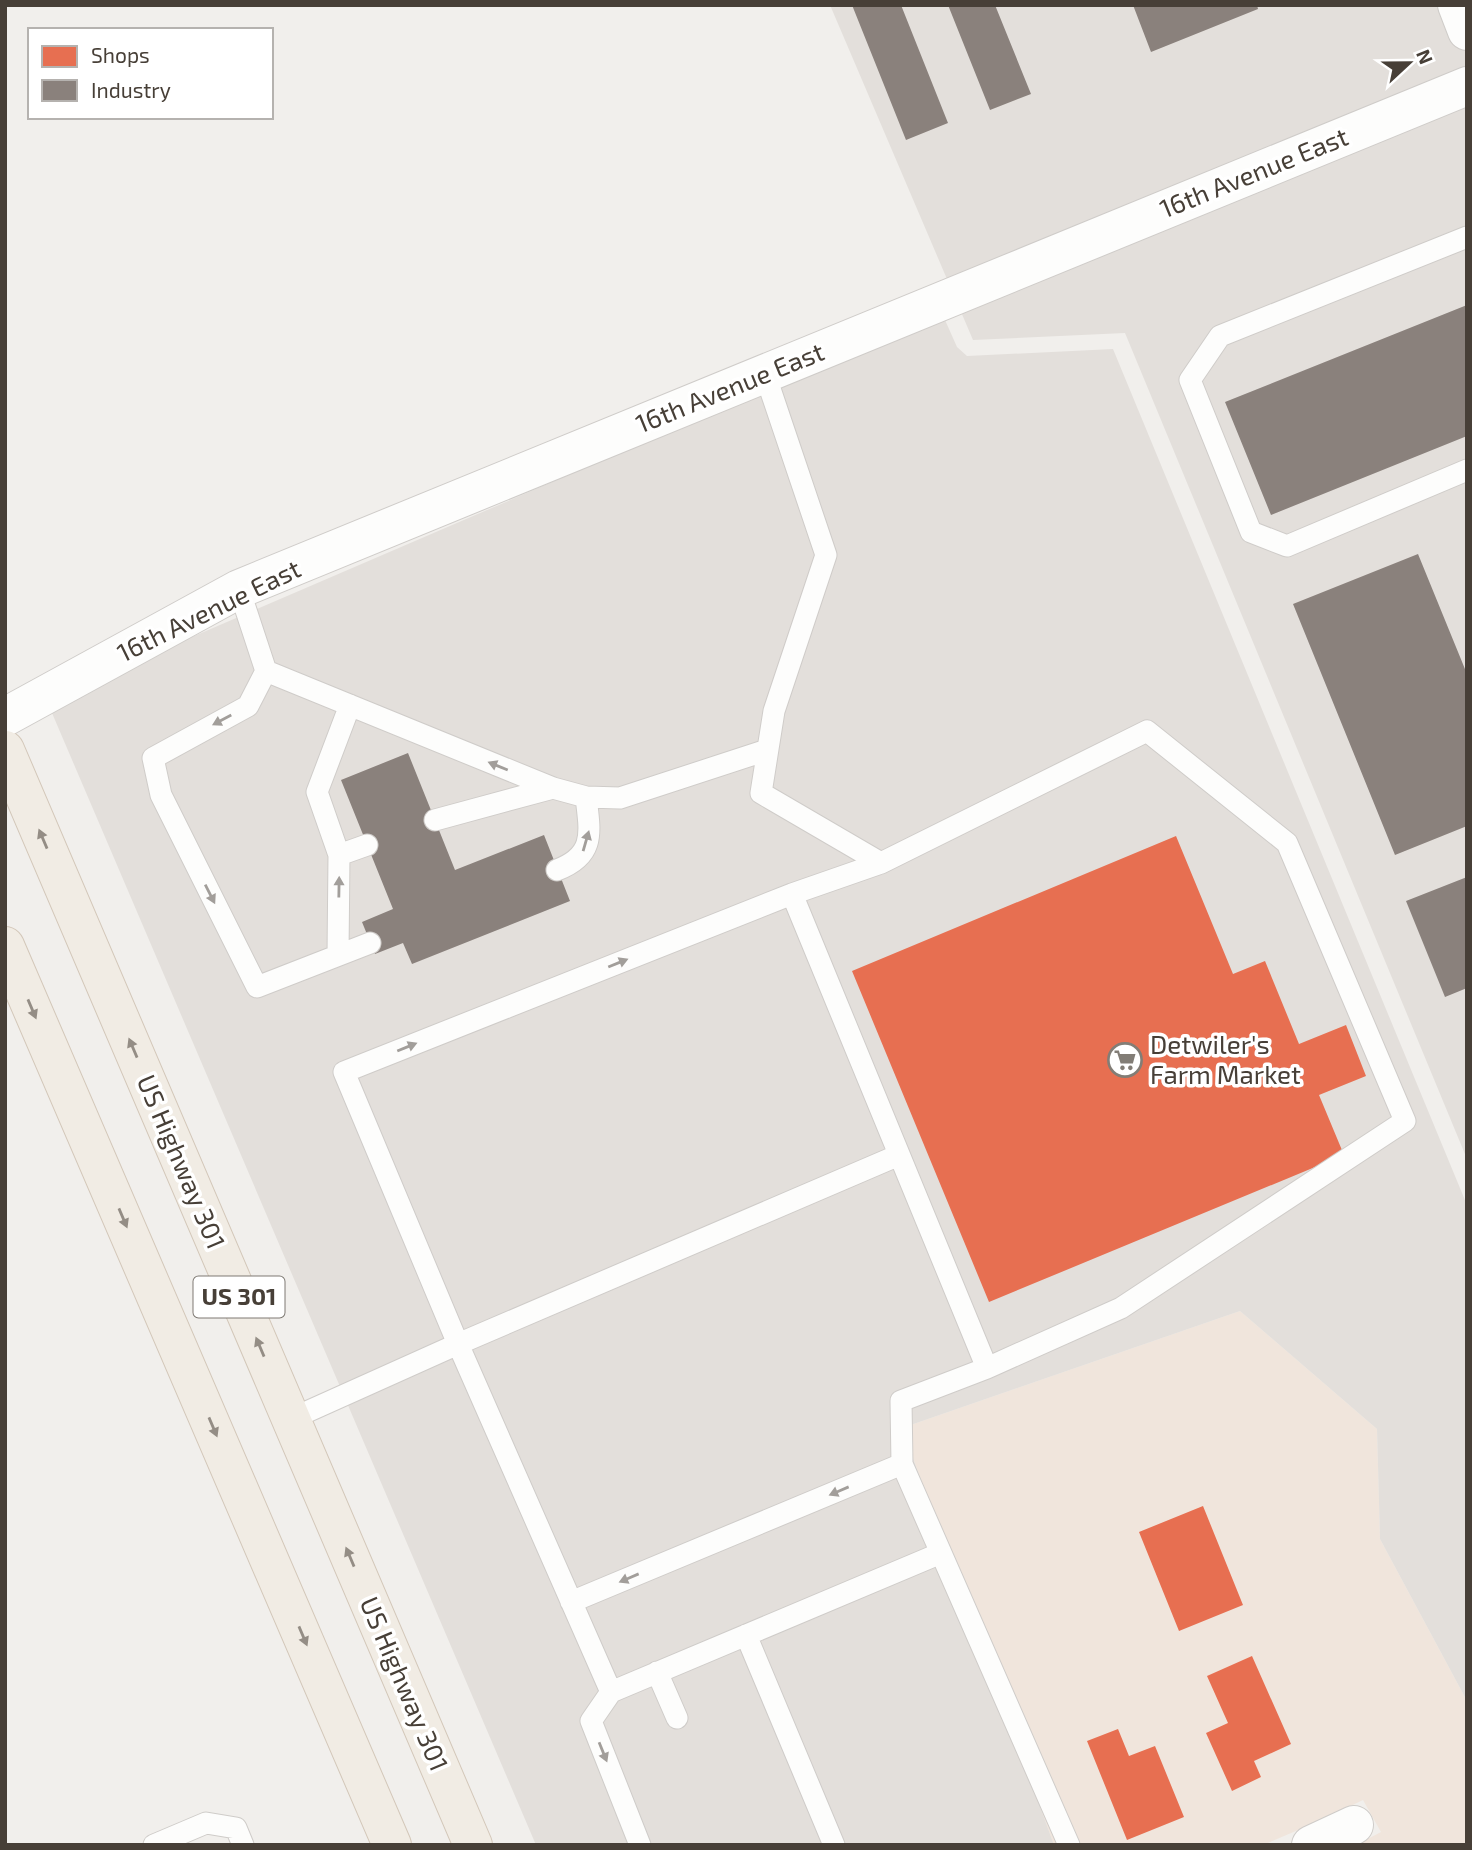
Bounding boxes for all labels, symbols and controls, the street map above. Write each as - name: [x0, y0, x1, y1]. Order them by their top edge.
- legend: [28, 28, 273, 119]
- north arrow: [1374, 28, 1444, 98]
- text: Shops: [91, 42, 150, 67]
- text: N: [1412, 46, 1438, 67]
- text: Industry: [91, 77, 171, 102]
- street label: 16th Avenue East: [1155, 120, 1352, 223]
- street label: 16th Avenue East: [631, 335, 828, 438]
- street label: 16th Avenue East: [112, 552, 305, 667]
- one-way arrow: [212, 714, 232, 726]
- one-way arrow: [488, 761, 509, 772]
- one-way arrow: [37, 829, 49, 849]
- one-way arrow: [582, 830, 592, 851]
- one-way arrow: [333, 876, 345, 898]
- one-way arrow: [205, 884, 216, 904]
- one-way arrow: [608, 957, 629, 968]
- one-way arrow: [27, 999, 38, 1020]
- place label: Detwiler's Farm Market: [1150, 1028, 1301, 1089]
- one-way arrow: [127, 1037, 138, 1058]
- one-way arrow: [397, 1041, 418, 1052]
- supermarket icon: Detwiler's Farm Market: [1106, 1041, 1144, 1079]
- street label: US Highway 301: [132, 1070, 233, 1253]
- one-way arrow: [117, 1208, 129, 1228]
- road number: US 301: [194, 1276, 284, 1317]
- one-way arrow: [255, 1337, 266, 1358]
- one-way arrow: [208, 1416, 219, 1437]
- one-way arrow: [828, 1485, 849, 1496]
- one-way arrow: [344, 1546, 355, 1567]
- one-way arrow: [619, 1572, 639, 1584]
- street label: US Highway 301: [355, 1592, 456, 1775]
- one-way arrow: [297, 1626, 309, 1646]
- one-way arrow: [598, 1741, 609, 1762]

